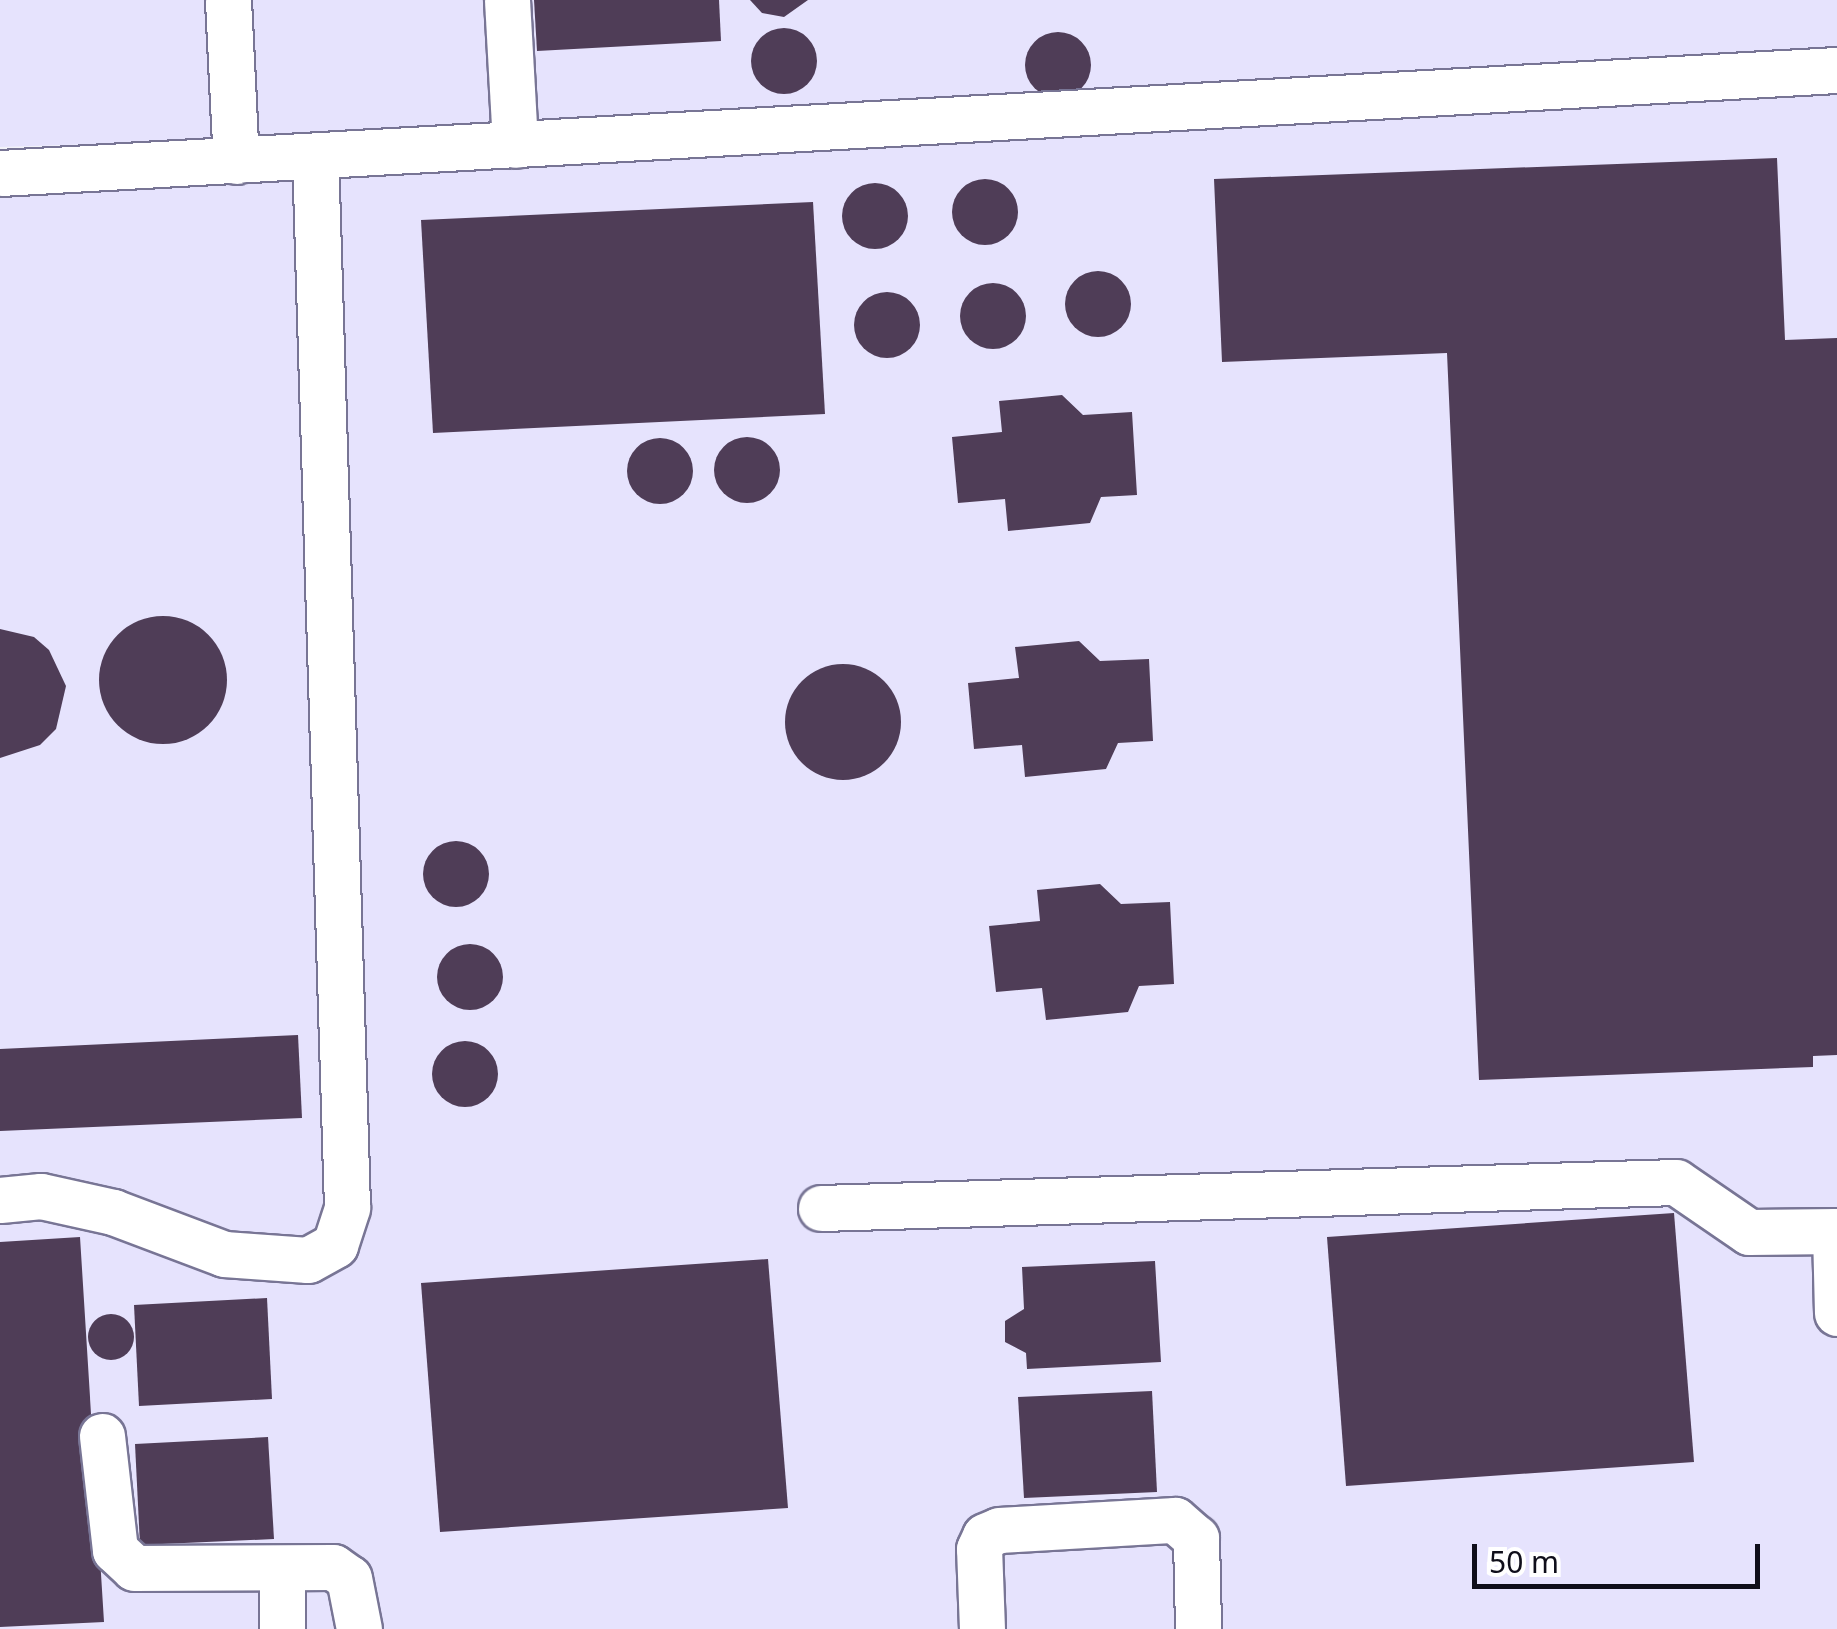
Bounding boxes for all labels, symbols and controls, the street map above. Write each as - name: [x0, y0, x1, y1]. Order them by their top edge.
- scale bar: [1477, 1524, 1764, 1586]
- text: 50 m: [1489, 1541, 1559, 1582]

